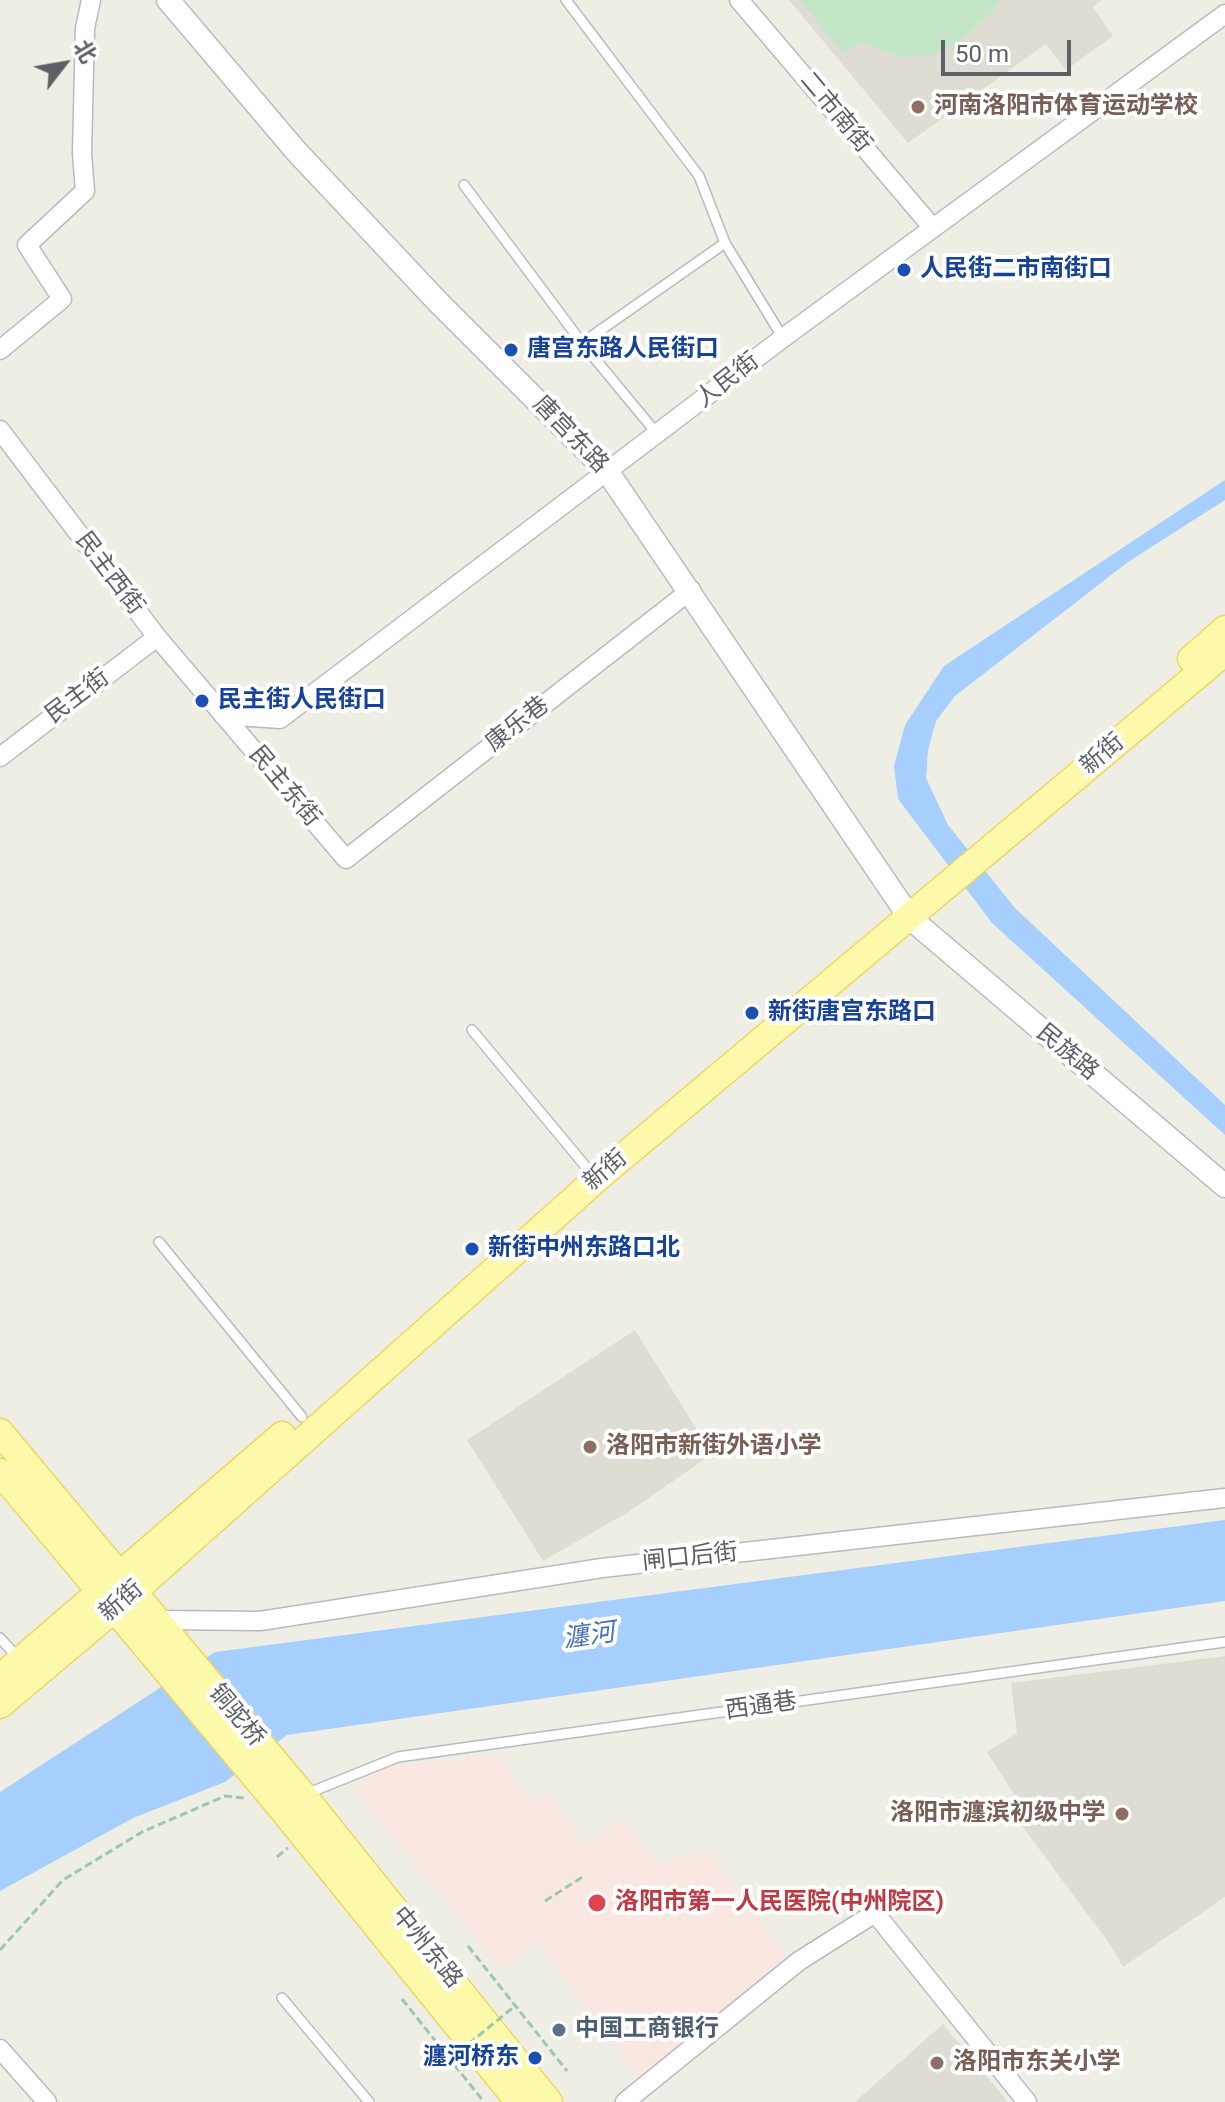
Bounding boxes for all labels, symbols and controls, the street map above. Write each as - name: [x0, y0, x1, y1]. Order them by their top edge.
- north arrow: [24, 24, 104, 104]
- scale bar: [945, 24, 1075, 74]
- text: 北: [69, 36, 101, 67]
- text: 50 m: [955, 40, 1009, 68]
- street label: 二市南街: [793, 67, 877, 159]
- place label: 河南洛阳市体育运动学校: [934, 93, 1198, 121]
- marker: 河南洛阳市体育运动学校: [909, 98, 927, 116]
- place label: 人民街二市南街口: [920, 256, 1112, 284]
- marker: 人民街二市南街口: [895, 261, 913, 279]
- place label: 唐宫东路人民街口: [527, 336, 719, 364]
- marker: 唐宫东路人民街口: [502, 341, 520, 359]
- street label: 人民街: [691, 347, 765, 415]
- street label: 唐宫东路: [526, 390, 614, 480]
- street label: 民主西街: [69, 527, 149, 621]
- street label: 民主街: [41, 664, 115, 730]
- place label: 民主街人民街口: [218, 687, 386, 715]
- street label: 康乐巷: [481, 691, 555, 759]
- marker: 民主街人民街口: [193, 692, 211, 710]
- street label: 新街: [1075, 729, 1131, 781]
- street label: 民主东街: [242, 741, 326, 833]
- place label: 新街唐宫东路口: [768, 999, 936, 1027]
- marker: 新街唐宫东路口: [743, 1004, 761, 1022]
- street label: 民族路: [1030, 1019, 1104, 1087]
- street label: 新街: [578, 1144, 634, 1198]
- place label: 新街中州东路口北: [488, 1235, 680, 1263]
- marker: 新街中州东路口北: [463, 1240, 481, 1258]
- place label: 洛阳市新街外语小学: [606, 1433, 822, 1461]
- marker: 洛阳市新街外语小学: [581, 1438, 599, 1456]
- street label: 闸口后街: [641, 1539, 739, 1577]
- street label: 新街: [94, 1575, 150, 1629]
- water label: 瀍河: [561, 1618, 617, 1656]
- street label: 铜驼桥: [202, 1679, 270, 1753]
- street label: 西通巷: [723, 1688, 799, 1726]
- place label: 洛阳市瀍滨初级中学: [890, 1800, 1106, 1828]
- marker: 洛阳市瀍滨初级中学: [1113, 1805, 1131, 1823]
- place label: 洛阳市第一人民医院(中州院区): [615, 1889, 944, 1917]
- marker: 洛阳市第一人民医院(中州院区): [586, 1892, 608, 1914]
- street label: 中州东路: [385, 1902, 467, 1994]
- place label: 中国工商银行: [575, 2016, 719, 2044]
- marker: 中国工商银行: [550, 2021, 568, 2039]
- place label: 瀍河桥东: [423, 2044, 519, 2072]
- marker: 瀍河桥东: [526, 2049, 544, 2067]
- place label: 洛阳市东关小学: [953, 2049, 1121, 2077]
- marker: 洛阳市东关小学: [928, 2054, 946, 2072]

